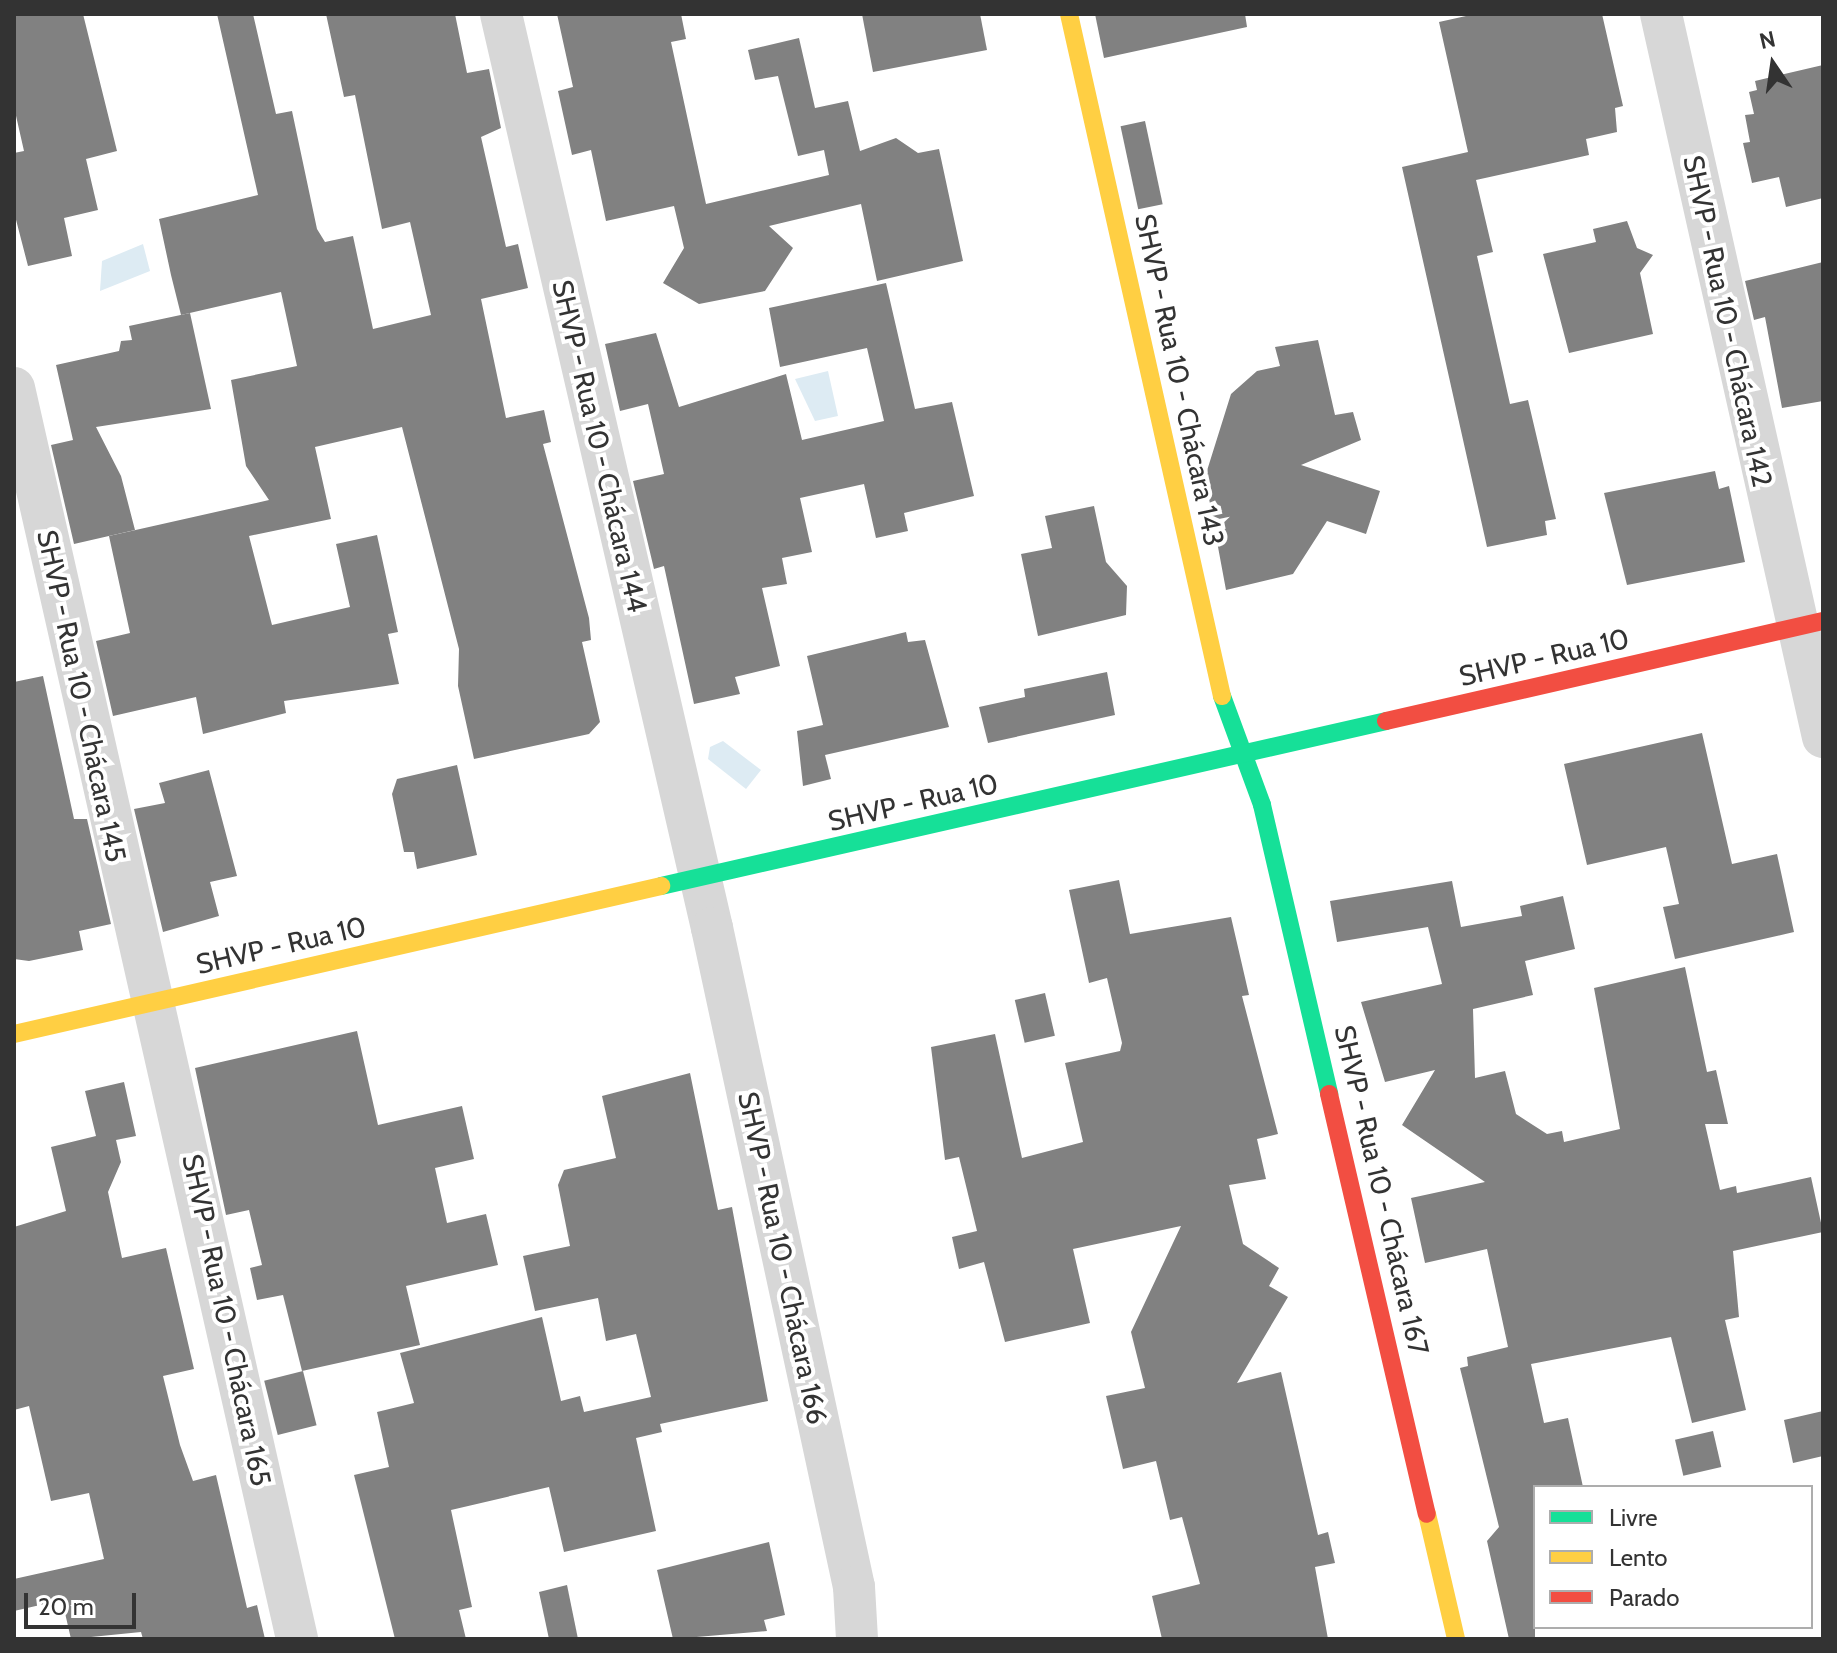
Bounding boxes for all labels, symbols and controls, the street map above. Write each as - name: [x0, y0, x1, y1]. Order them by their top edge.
- north arrow: [1733, 24, 1813, 104]
- text: N: [1757, 25, 1778, 55]
- street label: SHVP - Rua 10 - Chácara 142: [1676, 152, 1780, 490]
- street label: SHVP - Rua 10 - Chácara 143: [1128, 211, 1232, 549]
- street label: SHVP - Rua 10 - Chácara 144: [545, 277, 655, 615]
- street label: SHVP - Rua 10 - Chácara 145: [30, 527, 134, 865]
- street label: SHVP - Rua 10: [1456, 621, 1632, 693]
- street label: SHVP - Rua 10: [825, 766, 1001, 838]
- street label: SHVP - Rua 10: [193, 909, 369, 981]
- street label: SHVP - Rua 10 - Chácara 167: [1328, 1022, 1436, 1358]
- street label: SHVP - Rua 10 - Chácara 166: [731, 1089, 835, 1427]
- street label: SHVP - Rua 10 - Chácara 165: [175, 1151, 279, 1489]
- legend: [1533, 1485, 1813, 1629]
- text: Livre: [1609, 1503, 1657, 1532]
- text: Lento: [1609, 1543, 1668, 1572]
- scale bar: [28, 1577, 140, 1627]
- text: Parado: [1609, 1583, 1679, 1612]
- text: 20 m: [38, 1592, 94, 1621]

